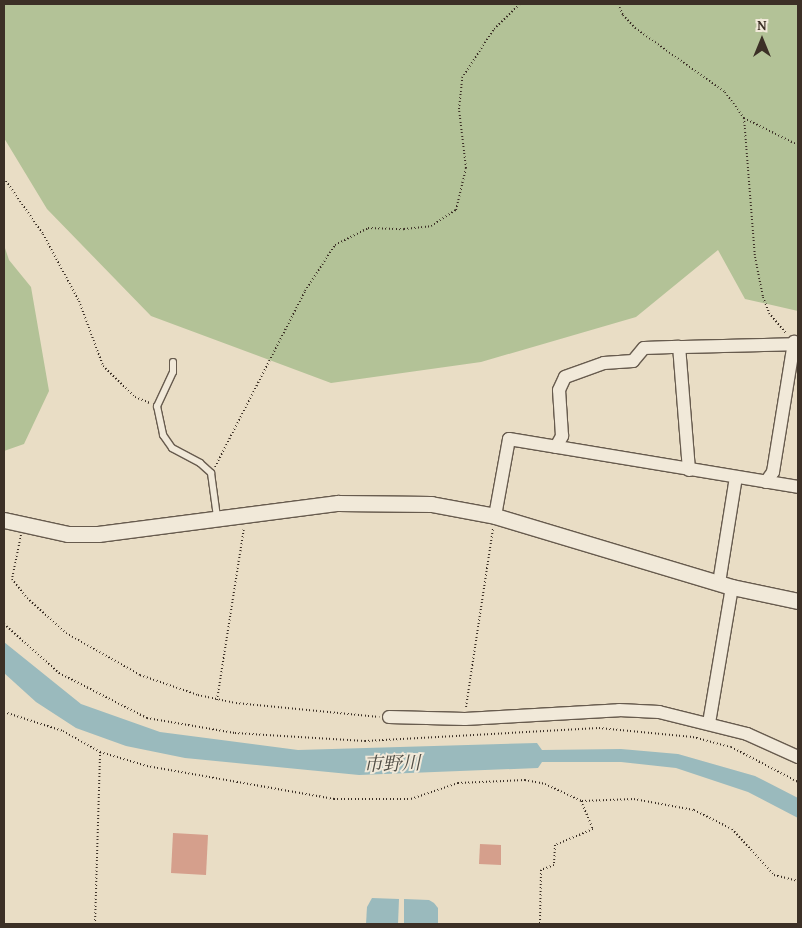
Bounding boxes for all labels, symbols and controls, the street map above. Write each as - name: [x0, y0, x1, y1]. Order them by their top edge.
- north arrow: [737, 15, 787, 65]
- text: N: [757, 15, 767, 35]
- water label: 市野川: [363, 752, 421, 776]

